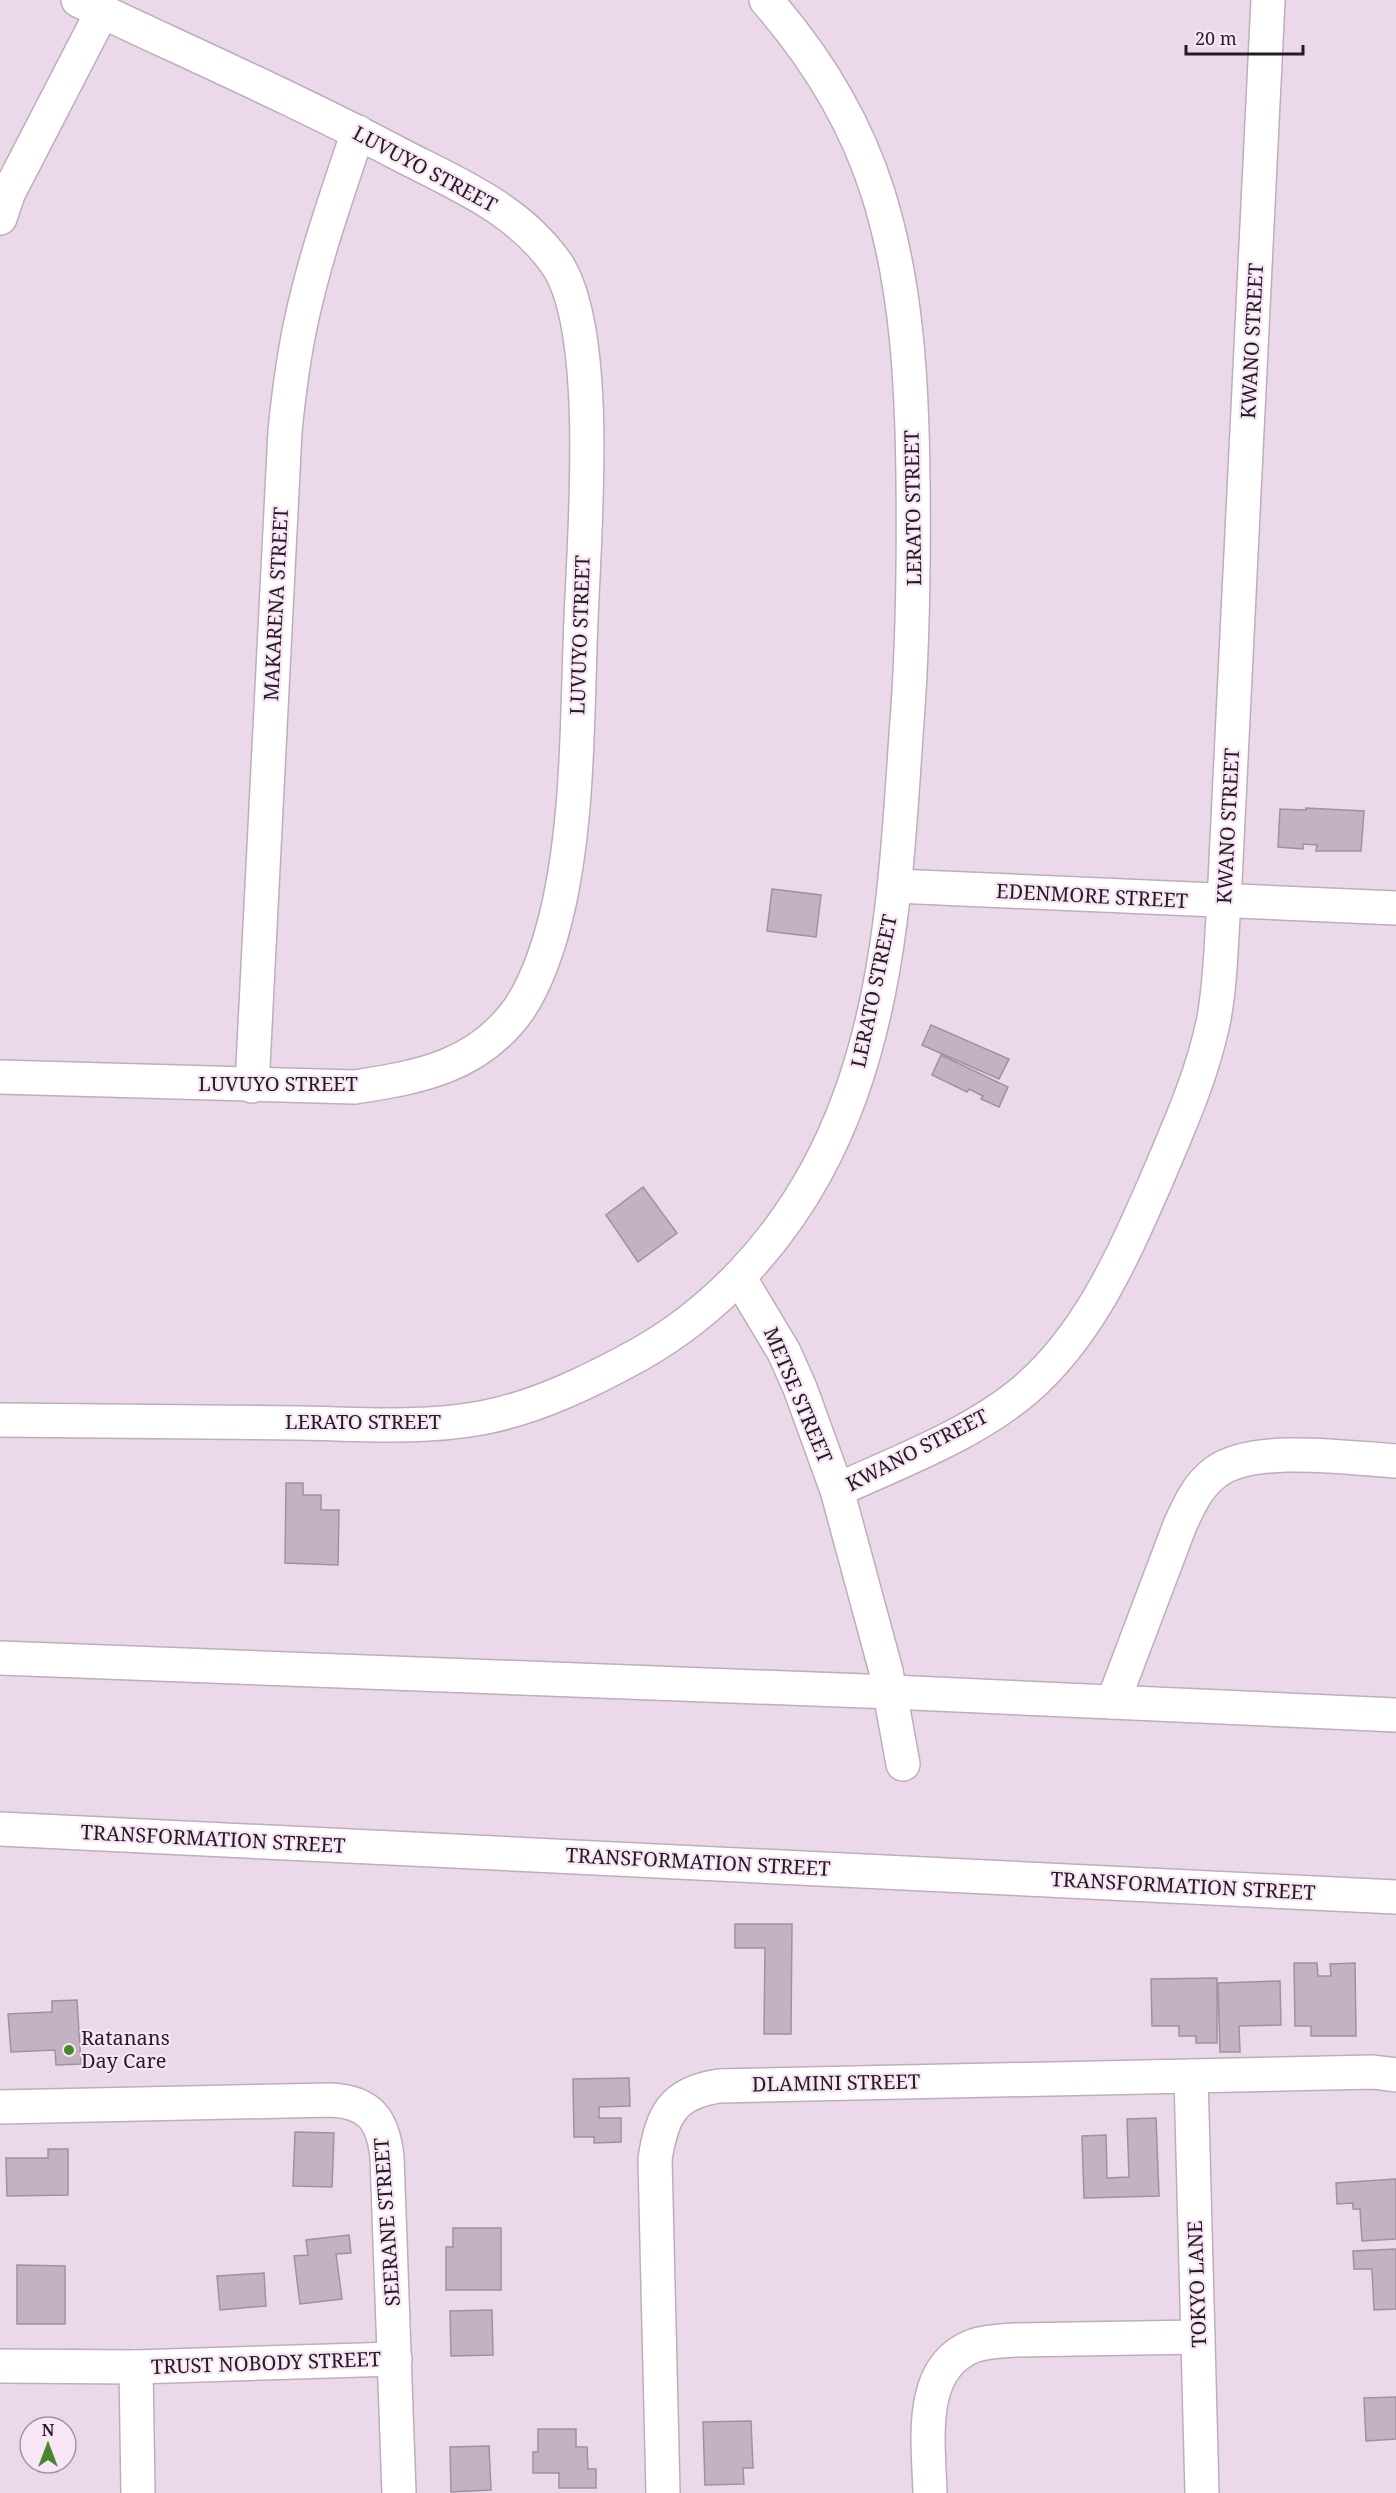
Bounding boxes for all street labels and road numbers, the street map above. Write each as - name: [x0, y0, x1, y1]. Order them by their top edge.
- street label: LUVUYO STREET: [348, 119, 502, 218]
- street label: KWANO STREET: [1234, 262, 1269, 420]
- street label: LERATO STREET: [898, 430, 927, 586]
- street label: MAKARENA STREET: [257, 506, 294, 702]
- street label: LUVUYO STREET: [563, 555, 596, 715]
- street label: KWANO STREET: [1210, 747, 1245, 905]
- street label: EDENMORE STREET: [995, 877, 1189, 914]
- street label: LERATO STREET: [844, 912, 903, 1070]
- street label: LUVUYO STREET: [198, 1070, 358, 1097]
- street label: METSE STREET: [758, 1323, 839, 1467]
- street label: KWANO STREET: [841, 1402, 992, 1497]
- street label: LERATO STREET: [285, 1408, 441, 1435]
- street label: TRANSFORMATION STREET: [80, 1818, 346, 1859]
- street label: TRANSFORMATION STREET: [565, 1841, 831, 1882]
- street label: TRANSFORMATION STREET: [1050, 1865, 1316, 1906]
- street label: DLAMINI STREET: [752, 2068, 920, 2097]
- street label: SEERANE STREET: [367, 2137, 406, 2307]
- street label: TOKYO LANE: [1181, 2220, 1212, 2348]
- street label: TRUST NOBODY STREET: [150, 2345, 381, 2380]

